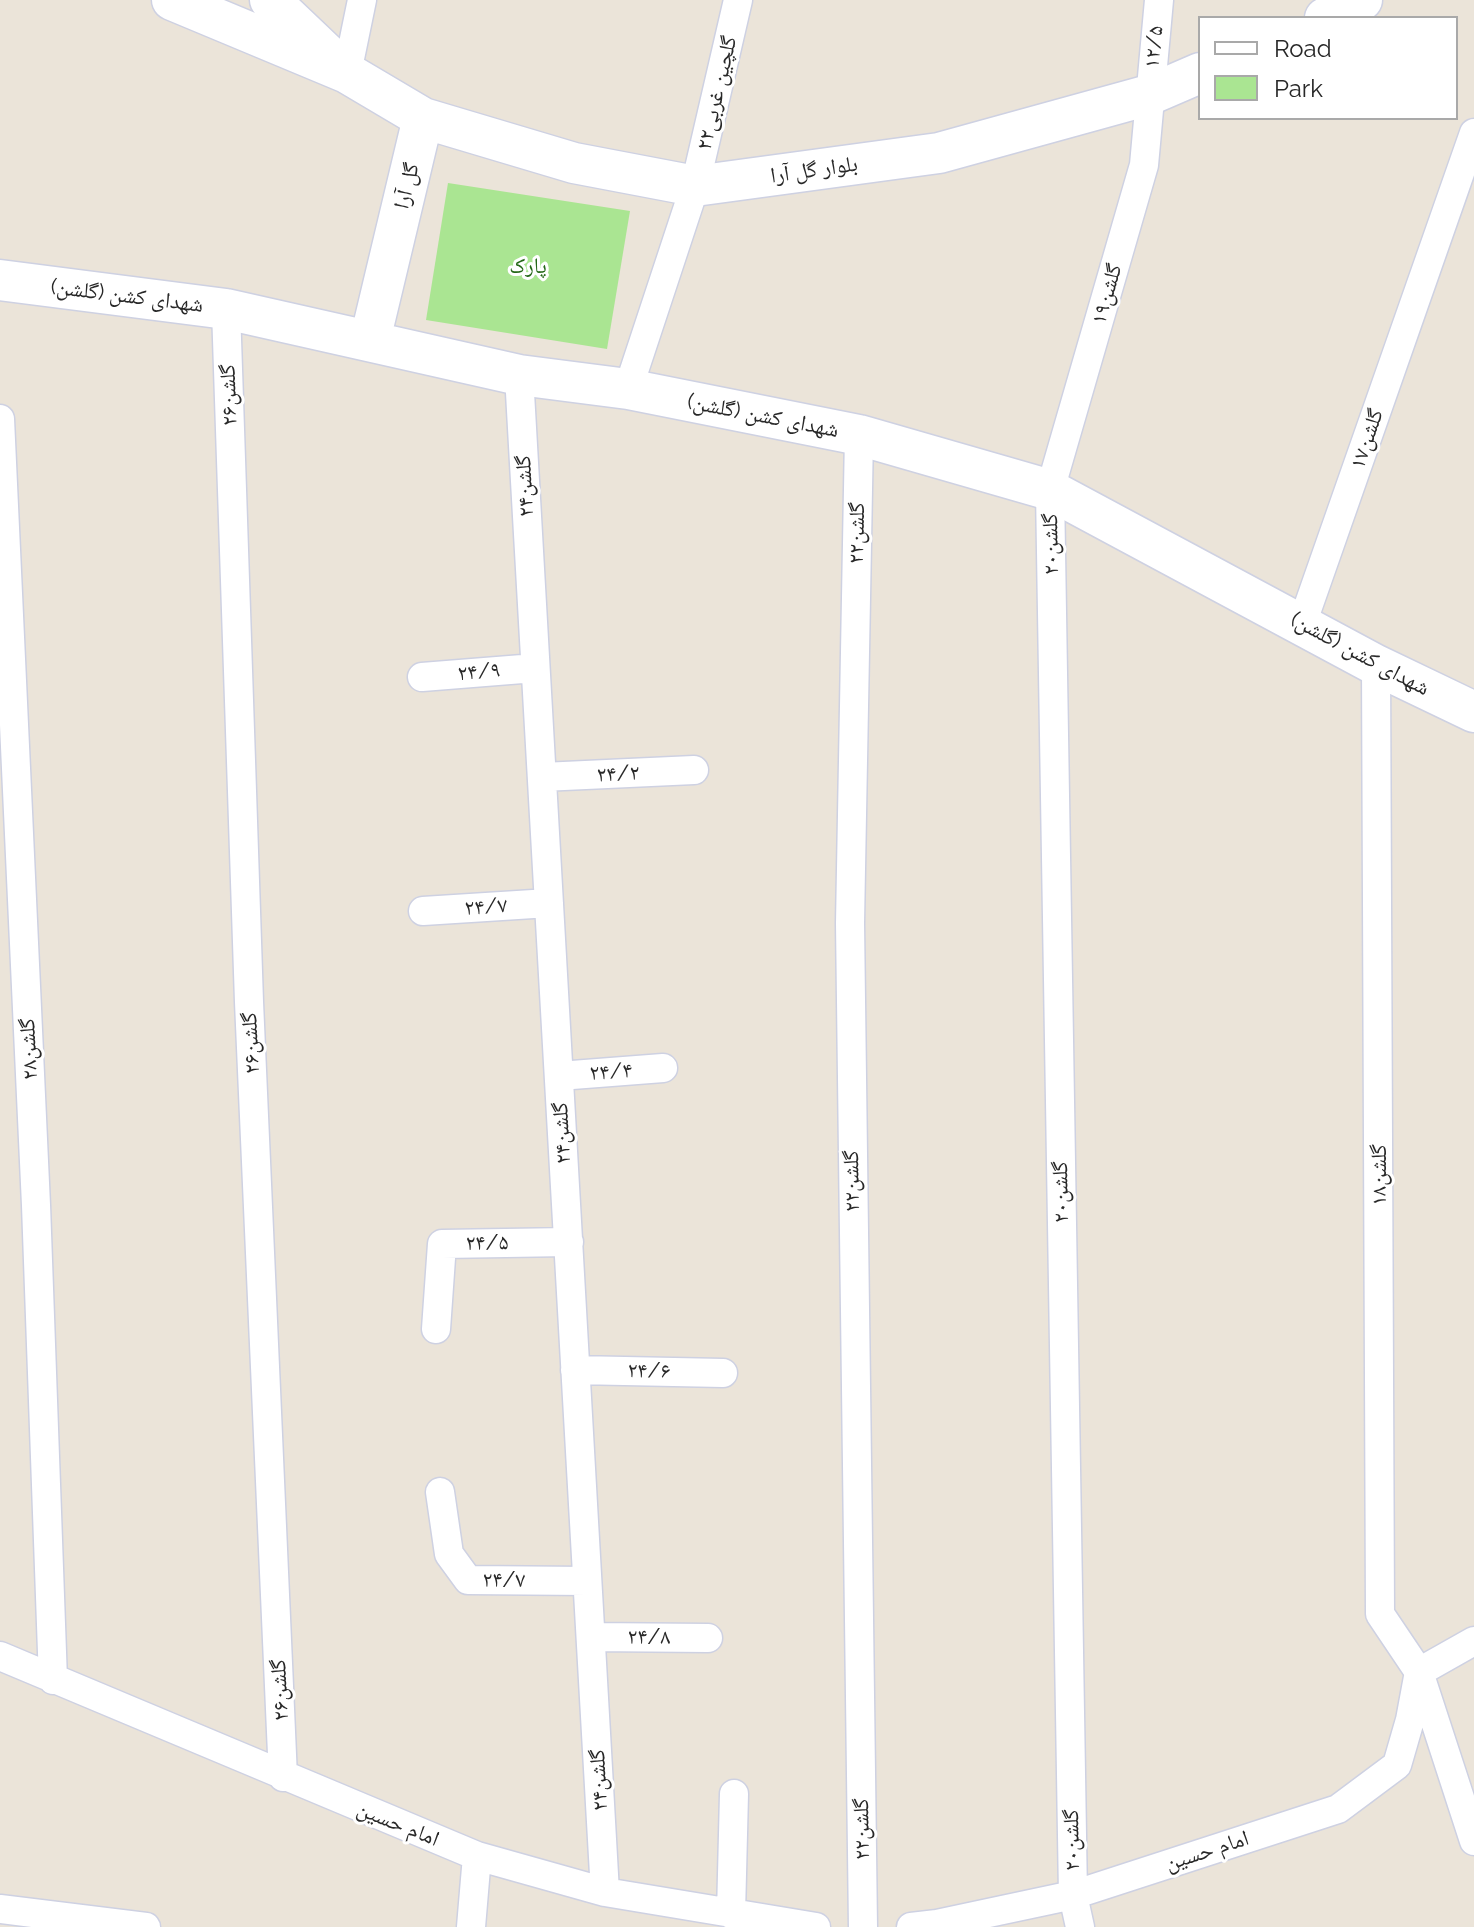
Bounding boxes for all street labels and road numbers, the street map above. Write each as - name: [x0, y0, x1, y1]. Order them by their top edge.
- street label: ۱۲/۵: [1139, 24, 1169, 70]
- street label: گلچین غربی۲۲: [691, 33, 743, 153]
- street label: بلوار گل آرا: [769, 151, 859, 189]
- street label: گل آرا: [389, 160, 425, 212]
- street label: گلشن۱۹: [1086, 261, 1128, 327]
- street label: شهدای کشن (گلشن): [49, 274, 205, 318]
- street label: گلشن۲۶: [215, 364, 243, 426]
- street label: شهدای کشن (گلشن): [685, 388, 841, 444]
- street label: گلشن۱۷: [1344, 406, 1390, 472]
- street label: گلشن۲۴: [510, 454, 540, 518]
- street label: گلشن۲۲: [843, 502, 871, 564]
- street label: گلشن۲۰: [1037, 513, 1065, 575]
- street label: شهدای کشن (گلشن): [1286, 606, 1434, 702]
- street label: ۲۴/۹: [456, 657, 502, 687]
- street label: ۲۴/۲: [596, 760, 640, 788]
- street label: ۲۴/۷: [464, 892, 508, 922]
- street label: گلشن۲۶: [236, 1011, 266, 1075]
- street label: گلشن۲۸: [14, 1017, 44, 1081]
- street label: ۲۴/۴: [589, 1057, 633, 1087]
- street label: گلشن۲۴: [547, 1101, 577, 1165]
- street label: گلشن۱۸: [1366, 1144, 1392, 1206]
- street label: گلشن۲۲: [838, 1150, 866, 1212]
- street label: گلشن۲۰: [1047, 1161, 1075, 1223]
- street label: ۲۴/۵: [465, 1229, 509, 1257]
- street label: ۲۴/۶: [627, 1357, 671, 1385]
- street label: ۲۴/۷: [483, 1567, 525, 1593]
- street label: ۲۴/۸: [628, 1624, 670, 1650]
- street label: گلشن۲۶: [265, 1658, 295, 1722]
- street label: گلشن۲۴: [584, 1748, 614, 1812]
- street label: امام حسین: [353, 1796, 443, 1852]
- street label: گلشن۲۲: [848, 1798, 876, 1860]
- street label: گلشن۲۰: [1058, 1809, 1086, 1871]
- street label: امام حسین: [1162, 1825, 1252, 1877]

